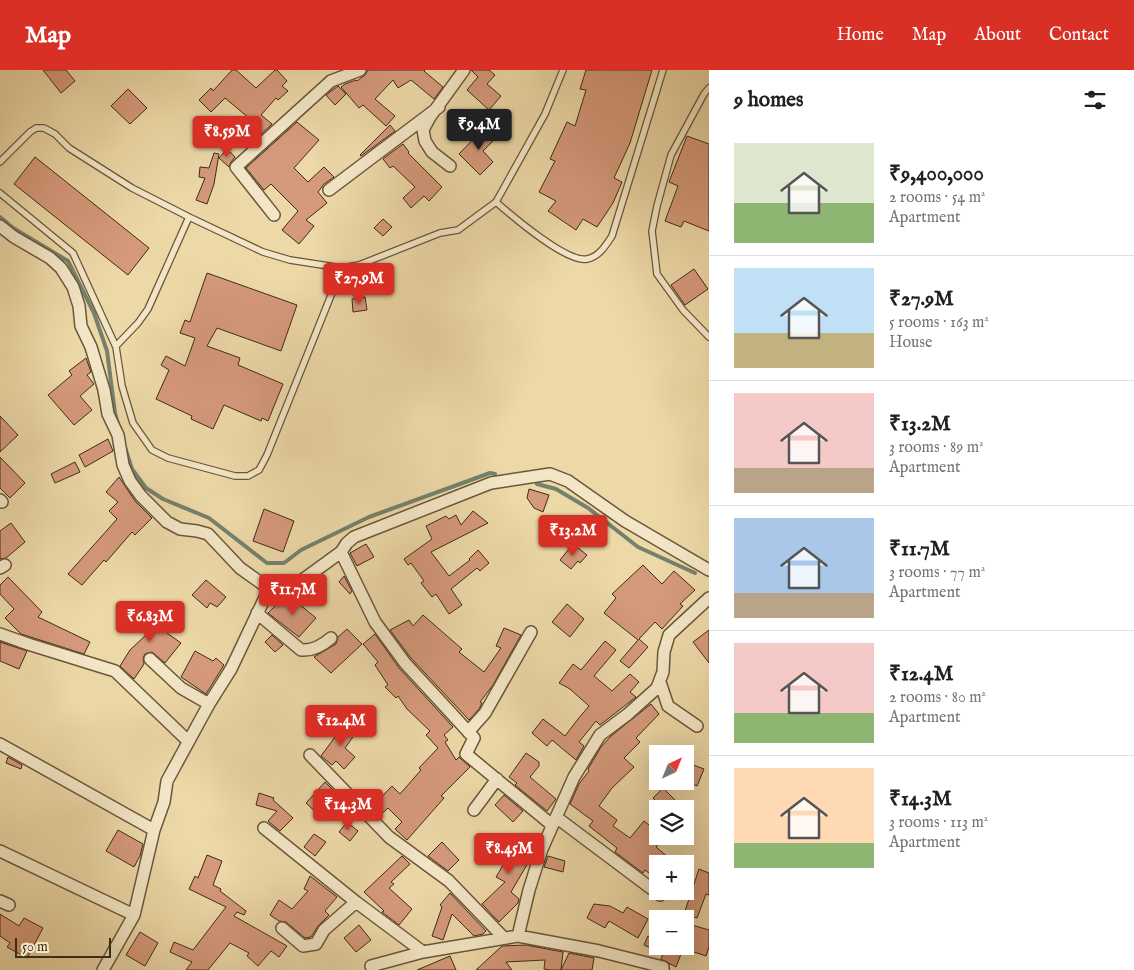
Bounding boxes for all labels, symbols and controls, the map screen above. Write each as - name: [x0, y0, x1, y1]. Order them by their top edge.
- text: Map: [25, 20, 71, 51]
- text: Home: [837, 24, 884, 47]
- text: Map: [912, 24, 946, 47]
- text: About: [974, 24, 1021, 47]
- text: Contact: [1049, 24, 1109, 47]
- icon: filters: [1081, 86, 1109, 114]
- text: 9 homes: [734, 87, 803, 114]
- pin: ₹9.4M: [444, 108, 514, 151]
- text: ₹9.4M: [458, 115, 500, 135]
- pin: ₹8.59M: [186, 116, 268, 158]
- text: ₹8.59M: [204, 122, 250, 142]
- text: ₹9,400,000: [889, 161, 984, 188]
- icon: home: [774, 163, 834, 223]
- text: 2 rooms · 54 m²: [889, 188, 986, 208]
- text: Apartment: [889, 208, 960, 228]
- pin: ₹27.9M: [318, 262, 400, 305]
- text: ₹27.9M: [334, 269, 384, 289]
- text: ₹27.9M: [889, 286, 954, 313]
- icon: home: [774, 288, 834, 348]
- text: 5 rooms · 163 m²: [889, 313, 989, 333]
- text: House: [889, 333, 932, 353]
- text: ₹13.2M: [889, 411, 951, 438]
- icon: home: [774, 413, 834, 473]
- text: 3 rooms · 89 m²: [889, 438, 984, 458]
- text: Apartment: [889, 458, 960, 478]
- pin: ₹13.2M: [532, 514, 614, 557]
- text: ₹13.2M: [549, 521, 597, 541]
- text: ₹11.7M: [889, 536, 950, 563]
- icon: home: [774, 538, 834, 598]
- text: 3 rooms · 77 m²: [889, 563, 985, 583]
- pin: ₹11.7M: [252, 574, 334, 616]
- text: ₹11.7M: [270, 580, 316, 600]
- text: Apartment: [889, 583, 960, 603]
- pin: ₹6.83M: [109, 600, 191, 643]
- text: ₹6.83M: [127, 607, 173, 627]
- text: ₹12.4M: [889, 661, 953, 688]
- icon: home: [774, 663, 834, 723]
- text: 2 rooms · 80 m²: [889, 688, 986, 708]
- pin: ₹12.4M: [300, 704, 382, 747]
- text: Apartment: [889, 708, 960, 728]
- text: ₹12.4M: [316, 711, 366, 731]
- north arrow: [649, 745, 694, 790]
- map controls: [649, 745, 694, 955]
- text: ₹14.3M: [889, 786, 952, 813]
- pin: ₹14.3M: [307, 788, 389, 831]
- icon: home: [774, 788, 834, 848]
- text: ₹14.3M: [324, 795, 372, 815]
- button: layers: [649, 800, 694, 845]
- text: 3 rooms · 113 m²: [889, 813, 988, 833]
- pin: ₹8.45M: [468, 832, 550, 875]
- text: Apartment: [889, 833, 960, 853]
- text: ₹8.45M: [485, 839, 533, 859]
- button: +: [649, 855, 694, 900]
- button: −: [649, 910, 694, 955]
- scale bar: [15, 935, 111, 958]
- text: 50 m: [22, 938, 48, 956]

